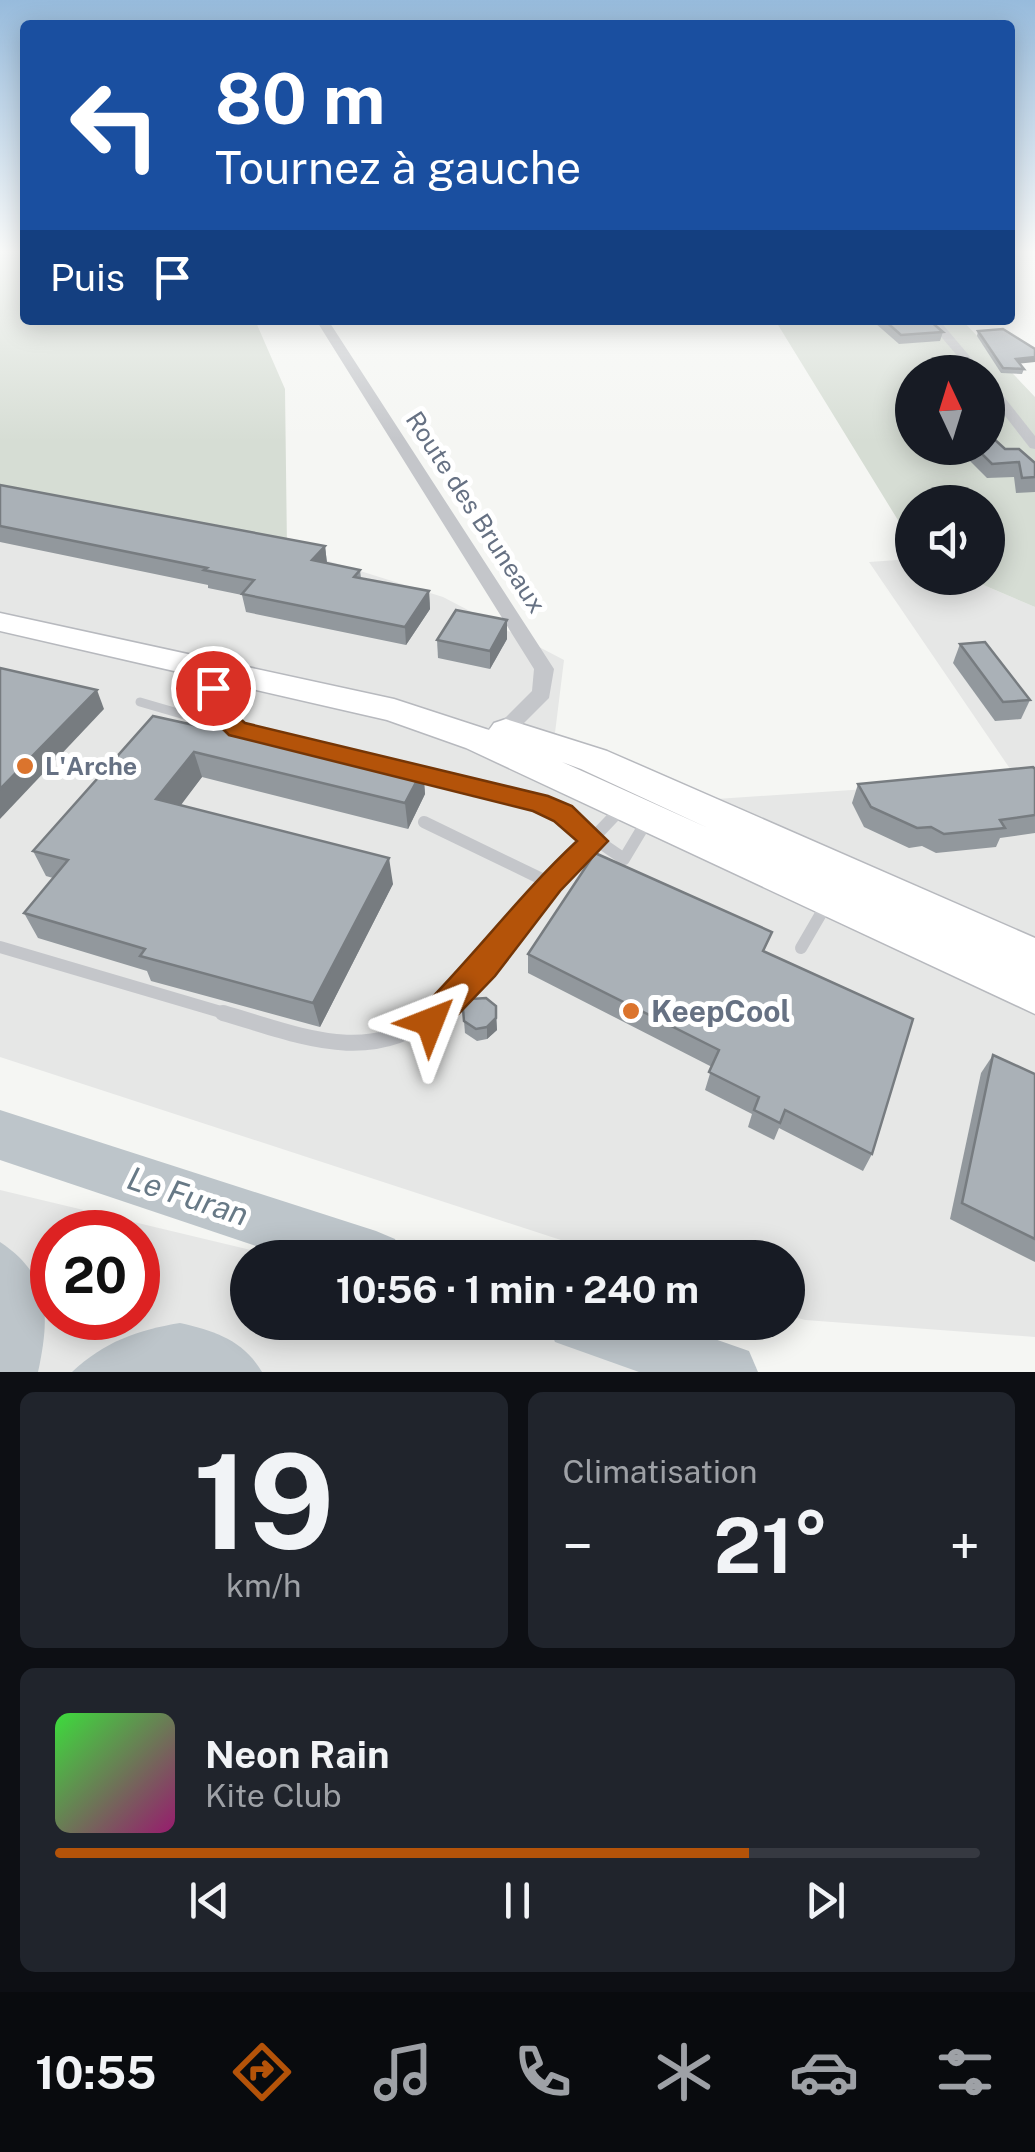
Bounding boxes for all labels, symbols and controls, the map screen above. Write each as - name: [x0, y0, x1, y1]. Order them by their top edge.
- text: 80 m: [215, 57, 385, 140]
- icon: left: [50, 60, 180, 190]
- text: Tournez à gauche: [215, 141, 581, 194]
- icon: arrive: [145, 250, 200, 305]
- text: Puis: [50, 255, 125, 300]
- north arrow: [895, 355, 1005, 465]
- map controls: [895, 355, 1005, 595]
- street label: Route des Bruneaux: [400, 406, 552, 618]
- button: sound: [895, 485, 1005, 595]
- pin: [171, 646, 256, 731]
- icon: arrive: [186, 661, 241, 716]
- place label: L'Arche: [45, 751, 137, 781]
- marker: L'Arche: [14, 755, 36, 777]
- position arrow: [378, 970, 482, 1074]
- place label: KeepCool: [651, 993, 790, 1029]
- marker: KeepCool: [620, 1000, 642, 1022]
- water label: Le Furan: [123, 1159, 253, 1233]
- speed limit sign: 20: [30, 1210, 160, 1340]
- text: 10:56 · 1 min · 240 m: [336, 1267, 699, 1312]
- text: 19: [193, 1426, 334, 1578]
- text: Climatisation: [563, 1453, 757, 1490]
- text: 21°: [714, 1502, 829, 1590]
- text: −: [563, 1514, 593, 1578]
- text: +: [950, 1514, 980, 1578]
- text: km/h: [226, 1567, 301, 1604]
- text: Neon Rain: [205, 1732, 389, 1777]
- text: Kite Club: [205, 1777, 342, 1814]
- icon: previous: [182, 1873, 237, 1928]
- icon: pause: [490, 1873, 545, 1928]
- icon: next: [798, 1873, 853, 1928]
- icon: directions: [227, 2037, 297, 2107]
- icon: music: [368, 2037, 438, 2107]
- icon: phone: [508, 2037, 578, 2107]
- icon: climate: [649, 2037, 719, 2107]
- icon: car: [789, 2037, 859, 2107]
- icon: filters: [930, 2037, 1000, 2107]
- text: 10:55: [35, 2046, 156, 2099]

